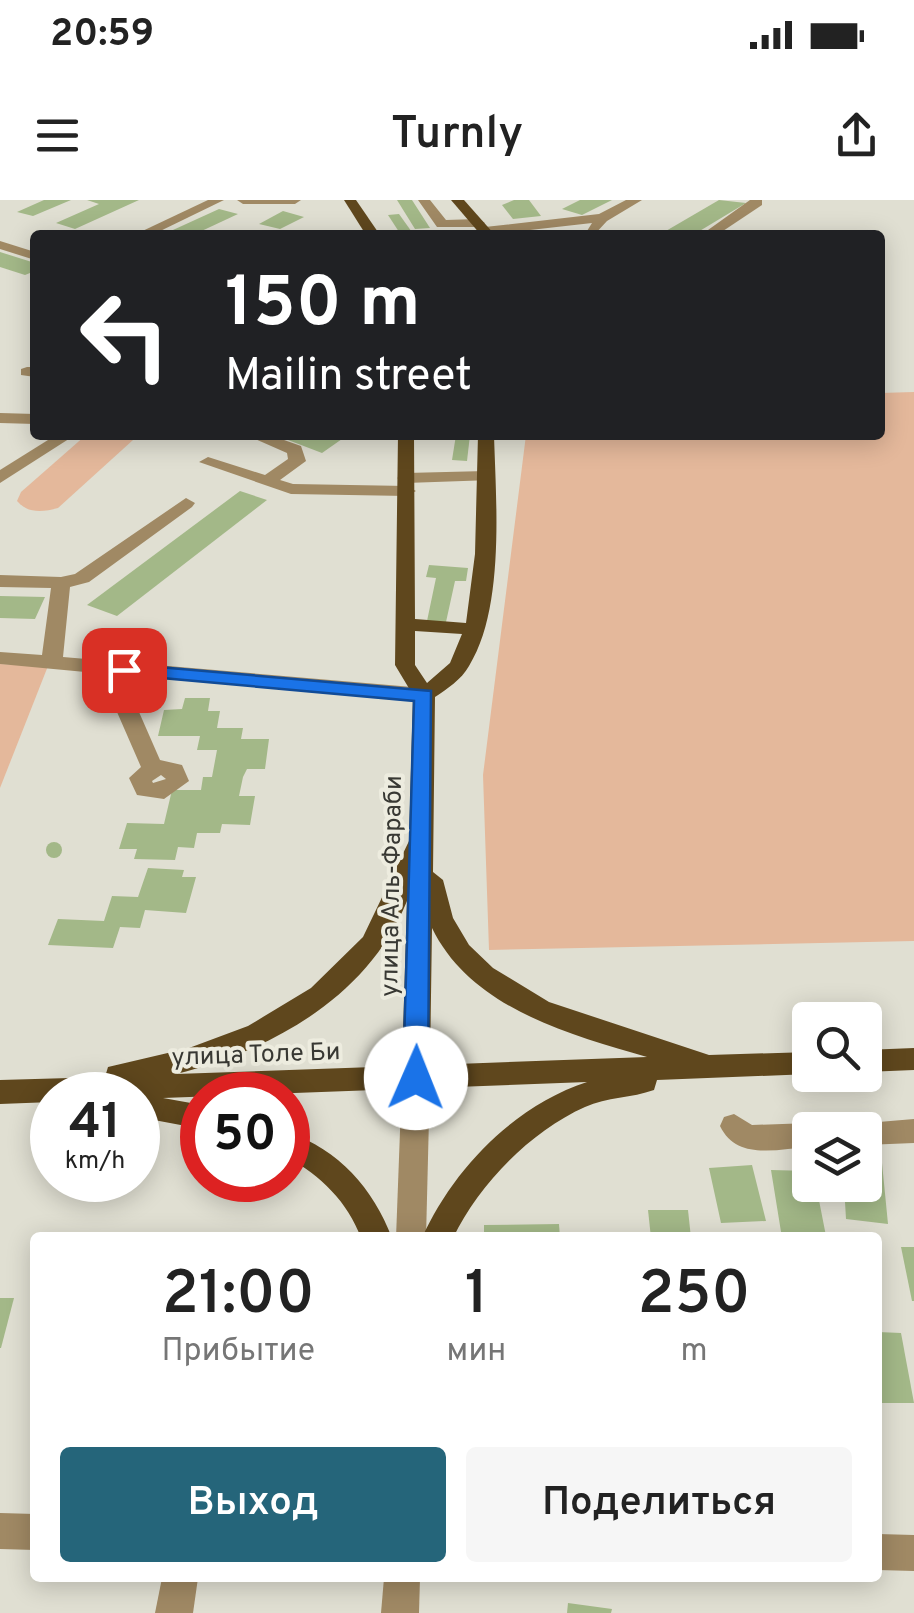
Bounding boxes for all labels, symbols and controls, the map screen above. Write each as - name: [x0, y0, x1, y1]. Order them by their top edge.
- text: 20:59: [50, 11, 154, 60]
- text: Turnly: [391, 107, 523, 164]
- icon: menu: [30, 108, 85, 163]
- icon: share: [829, 108, 884, 163]
- text: 150 m: [225, 262, 420, 351]
- icon: left: [60, 270, 190, 400]
- text: Mailin street: [225, 349, 472, 406]
- pin: [82, 628, 167, 713]
- icon: arrive: [97, 643, 152, 698]
- street label: улица Аль-Фараби: [375, 775, 411, 997]
- map controls: [792, 1002, 882, 1202]
- button: search: [792, 1002, 882, 1092]
- position arrow: [364, 1026, 468, 1130]
- street label: улица Толе Би: [171, 1037, 341, 1075]
- speed limit sign: 50: [180, 1072, 310, 1202]
- text: 41: [69, 1093, 121, 1156]
- button: layers: [792, 1112, 882, 1202]
- text: km/h: [65, 1146, 125, 1178]
- text: 21:00: [162, 1259, 315, 1335]
- text: 1: [465, 1259, 488, 1335]
- text: 250: [638, 1259, 750, 1335]
- text: Прибытие: [162, 1332, 315, 1372]
- text: мин: [447, 1332, 506, 1372]
- text: m: [681, 1332, 708, 1372]
- button: Выход: [60, 1447, 446, 1562]
- button: Поделиться: [466, 1447, 852, 1562]

